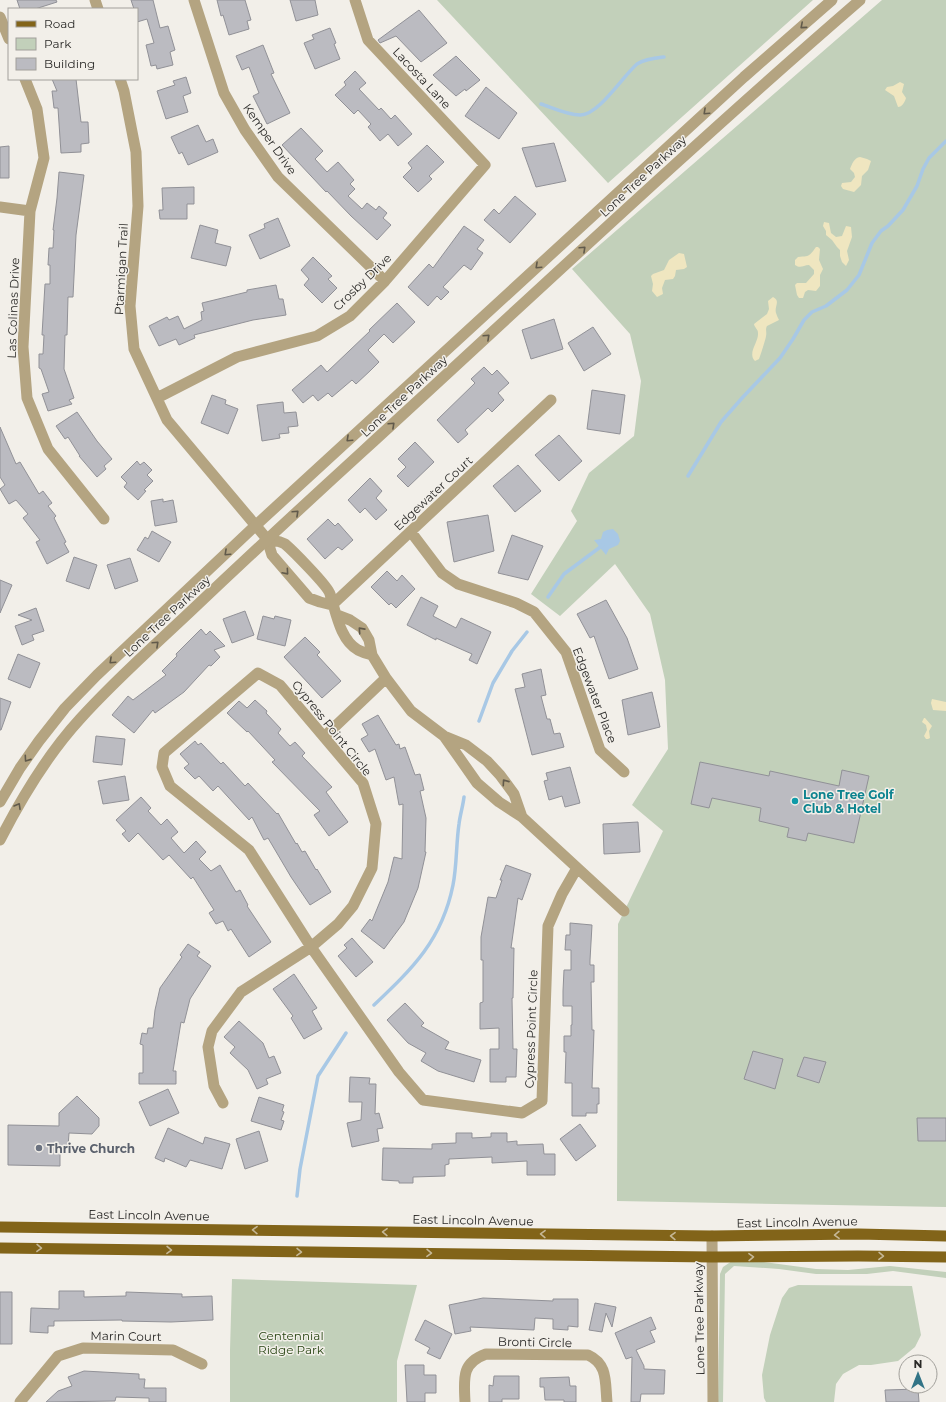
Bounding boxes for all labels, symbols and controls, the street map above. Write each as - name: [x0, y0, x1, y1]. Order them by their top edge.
- legend: [8, 8, 138, 80]
- text: Road: [44, 16, 75, 31]
- one-way arrow: [800, 21, 808, 28]
- text: Park: [44, 36, 72, 51]
- street label: Lacosta Lane: [390, 44, 454, 112]
- text: Building: [44, 56, 95, 71]
- street label: Kemper Drive: [240, 101, 300, 177]
- one-way arrow: [703, 107, 711, 114]
- street label: Lone Tree Parkway: [597, 132, 690, 220]
- street label: Ptarmigan Trail: [111, 223, 131, 315]
- one-way arrow: [578, 246, 586, 254]
- street label: Crosby Drive: [330, 250, 394, 314]
- street label: Las Colinas Drive: [4, 257, 22, 359]
- one-way arrow: [535, 261, 543, 269]
- one-way arrow: [483, 334, 490, 341]
- street label: Lone Tree Parkway: [358, 352, 451, 440]
- one-way arrow: [387, 422, 394, 429]
- one-way arrow: [346, 434, 354, 442]
- street label: Edgewater Court: [390, 453, 476, 533]
- one-way arrow: [291, 510, 299, 517]
- one-way arrow: [224, 548, 232, 555]
- one-way arrow: [282, 567, 289, 575]
- street label: Lone Tree Parkway: [121, 572, 214, 660]
- one-way arrow: [359, 627, 366, 635]
- one-way arrow: [151, 641, 159, 648]
- street label: Edgewater Place: [570, 645, 620, 745]
- one-way arrow: [109, 656, 117, 664]
- street label: Cypress Point Circle: [289, 677, 375, 779]
- one-way arrow: [24, 755, 32, 762]
- one-way arrow: [502, 779, 510, 786]
- place label: Lone Tree Golf Club & Hotel: [803, 787, 895, 816]
- marker: Lone Tree Golf Club & Hotel: [790, 796, 800, 806]
- one-way arrow: [14, 803, 21, 810]
- street label: Cypress Point Circle: [521, 969, 541, 1089]
- place label: Thrive Church: [47, 1141, 135, 1156]
- marker: Thrive Church: [34, 1143, 44, 1153]
- street label: East Lincoln Avenue: [88, 1206, 210, 1224]
- street label: East Lincoln Avenue: [412, 1211, 534, 1229]
- street label: East Lincoln Avenue: [736, 1213, 858, 1231]
- one-way arrow: [252, 1226, 258, 1234]
- one-way arrow: [382, 1228, 388, 1236]
- one-way arrow: [540, 1230, 546, 1238]
- one-way arrow: [834, 1231, 840, 1239]
- one-way arrow: [670, 1232, 676, 1240]
- one-way arrow: [36, 1244, 42, 1252]
- one-way arrow: [166, 1246, 172, 1254]
- one-way arrow: [296, 1247, 302, 1256]
- one-way arrow: [426, 1249, 432, 1257]
- one-way arrow: [878, 1252, 884, 1260]
- one-way arrow: [748, 1253, 754, 1261]
- street label: Lone Tree Parkway: [691, 1262, 707, 1376]
- street label: Marin Court: [90, 1328, 162, 1344]
- park label: Centennial Ridge Park: [258, 1328, 325, 1357]
- street label: Bronti Circle: [498, 1334, 572, 1350]
- north arrow: [898, 1354, 938, 1394]
- text: N: [914, 1357, 922, 1371]

